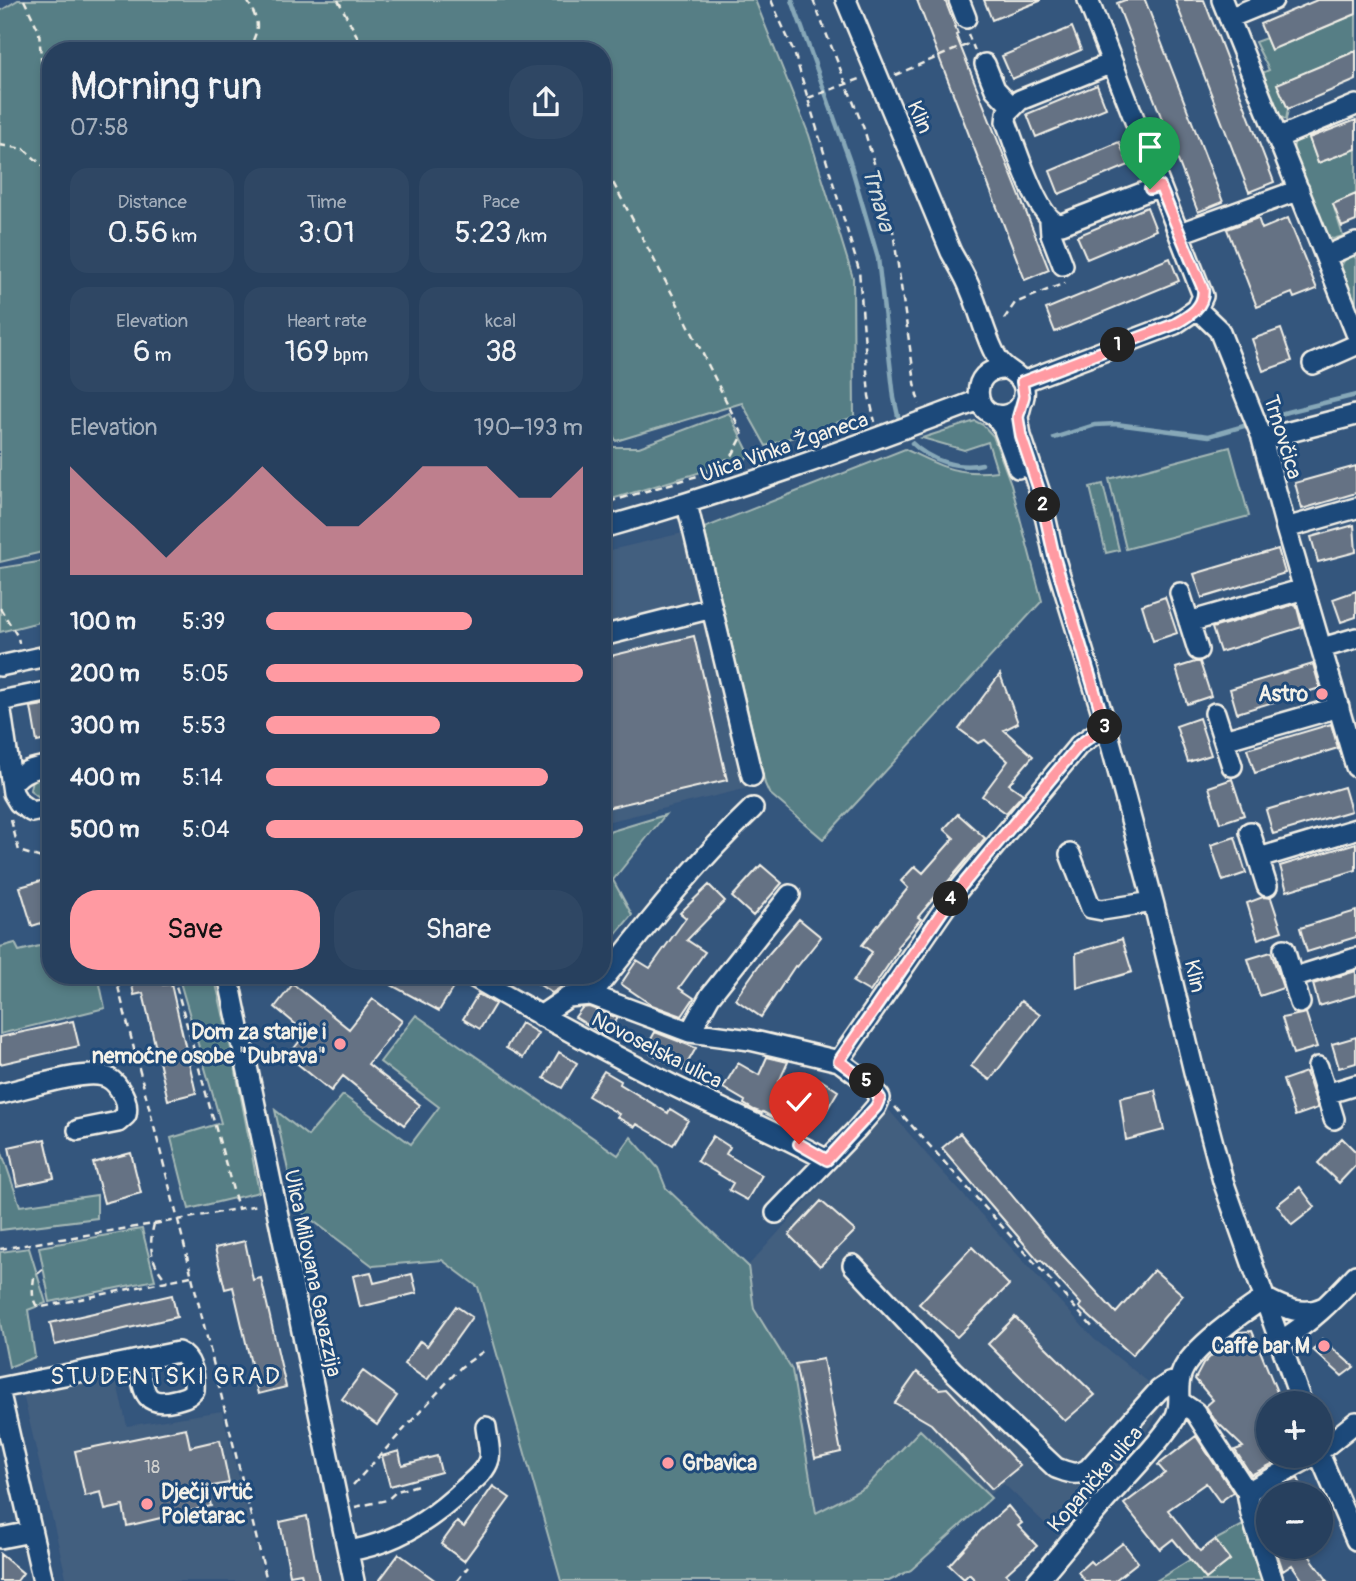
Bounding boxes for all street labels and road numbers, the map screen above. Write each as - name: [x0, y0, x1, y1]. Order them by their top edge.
- street label: Klin: [901, 97, 938, 138]
- street label: Trnovčica: [1257, 392, 1308, 483]
- street label: Ulica Vinka Žganeca: [697, 406, 872, 489]
- street label: Klin: [1178, 957, 1211, 995]
- street label: Novoselska ulica: [587, 1006, 727, 1095]
- street label: Ulica Milovana Gavazzija: [277, 1167, 348, 1379]
- street label: Kopanička ulica: [1042, 1420, 1149, 1538]

